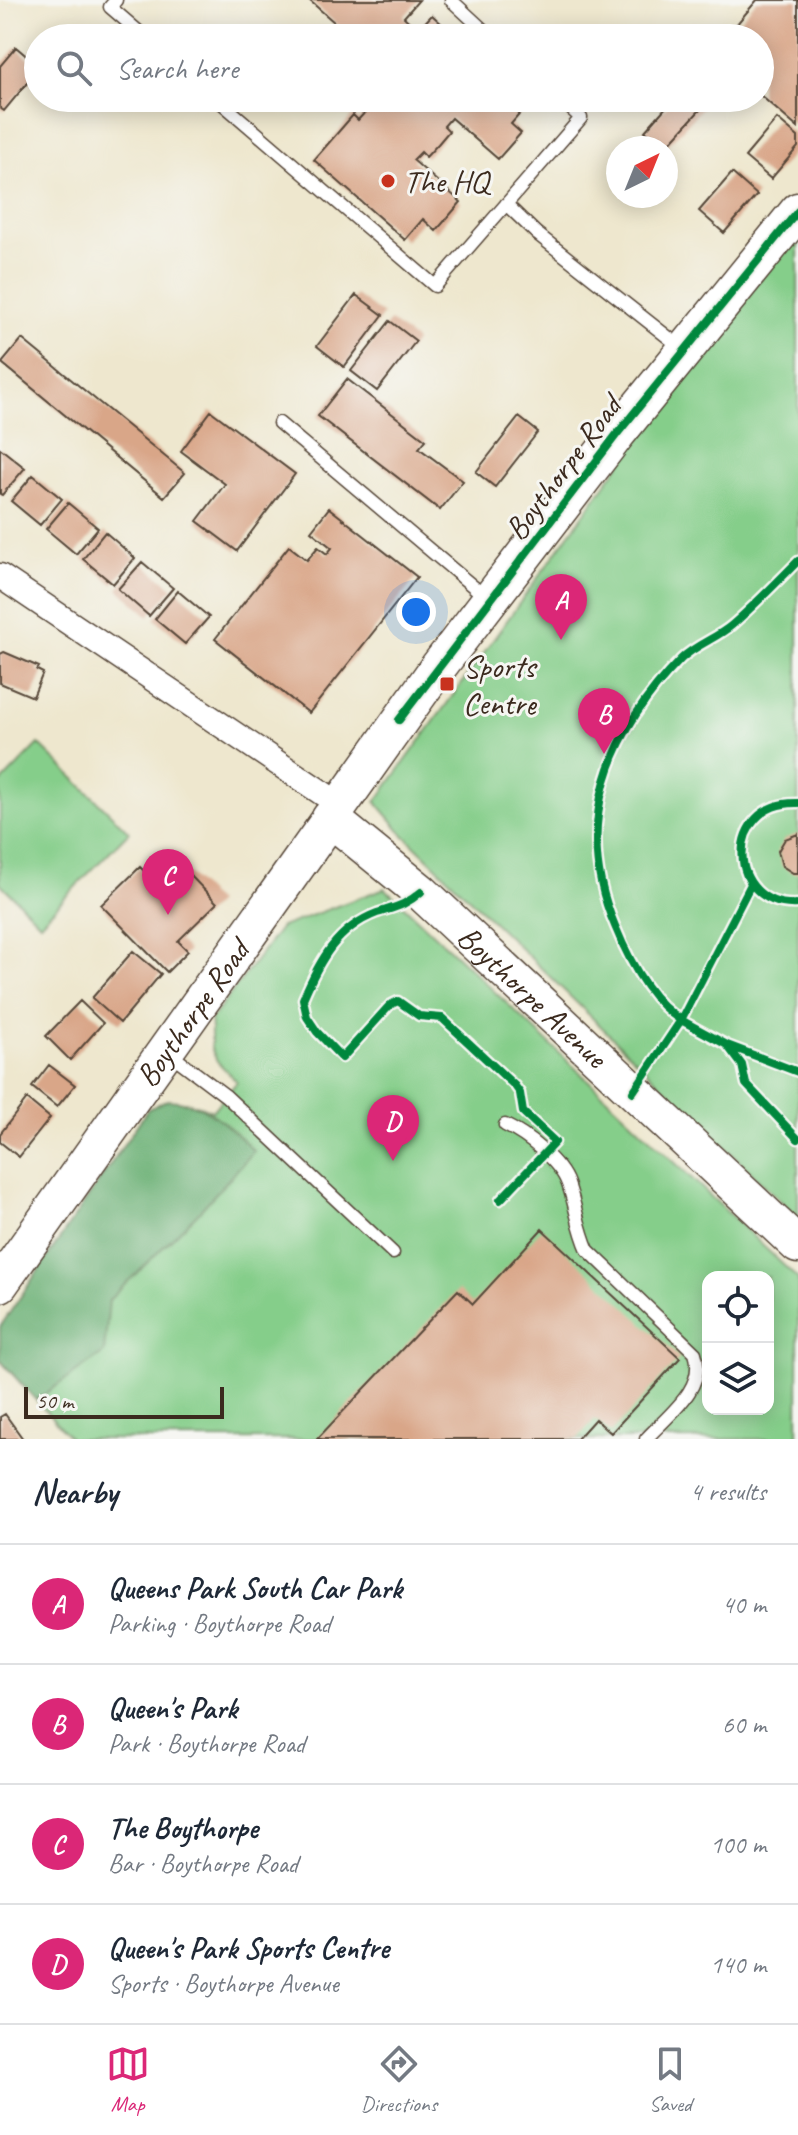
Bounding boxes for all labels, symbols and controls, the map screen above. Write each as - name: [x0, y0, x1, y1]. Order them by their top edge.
- search box: [24, 24, 774, 112]
- icon: search: [52, 46, 96, 90]
- text: Search here: [116, 49, 238, 87]
- north arrow: [606, 136, 678, 208]
- place label: The HQ: [404, 161, 491, 202]
- marker: The HQ: [379, 172, 397, 190]
- street label: Boythorpe Road: [495, 384, 633, 548]
- pin: A: [535, 574, 587, 640]
- your location: [396, 592, 436, 632]
- place label: Sports Centre: [463, 646, 538, 724]
- marker: Sports Centre: [438, 675, 456, 693]
- pin: B: [578, 688, 630, 754]
- pin: C: [142, 849, 194, 915]
- street label: Boythorpe Avenue: [449, 916, 618, 1078]
- street label: Boythorpe Road: [126, 928, 261, 1095]
- pin: D: [367, 1095, 419, 1161]
- map controls: [702, 1271, 774, 1415]
- button: locate: [702, 1271, 774, 1343]
- button: layers: [702, 1343, 774, 1415]
- scale bar: [24, 1383, 224, 1419]
- text: 50 m: [36, 1387, 73, 1415]
- text: Nearby: [32, 1470, 118, 1513]
- text: 4 results: [690, 1475, 766, 1508]
- text: Queens Park South Car Park: [108, 1569, 402, 1607]
- text: A: [51, 1588, 65, 1621]
- text: 40 m: [722, 1588, 766, 1621]
- text: Parking · Boythorpe Road: [108, 1607, 331, 1640]
- text: Queen's Park: [108, 1689, 237, 1727]
- text: B: [51, 1708, 65, 1741]
- text: 60 m: [722, 1708, 766, 1741]
- text: Park · Boythorpe Road: [108, 1727, 305, 1760]
- text: The Boythorpe: [108, 1809, 258, 1847]
- text: C: [52, 1828, 64, 1861]
- text: 100 m: [710, 1828, 766, 1861]
- text: Bar · Boythorpe Road: [108, 1847, 298, 1880]
- text: Queen's Park Sports Centre: [108, 1929, 389, 1967]
- text: D: [50, 1948, 66, 1981]
- text: 140 m: [710, 1948, 766, 1981]
- text: Sports · Boythorpe Avenue: [108, 1967, 339, 2000]
- tab: Map: [106, 2042, 150, 2118]
- tab: Directions: [361, 2042, 437, 2118]
- tab: Saved: [648, 2042, 692, 2118]

